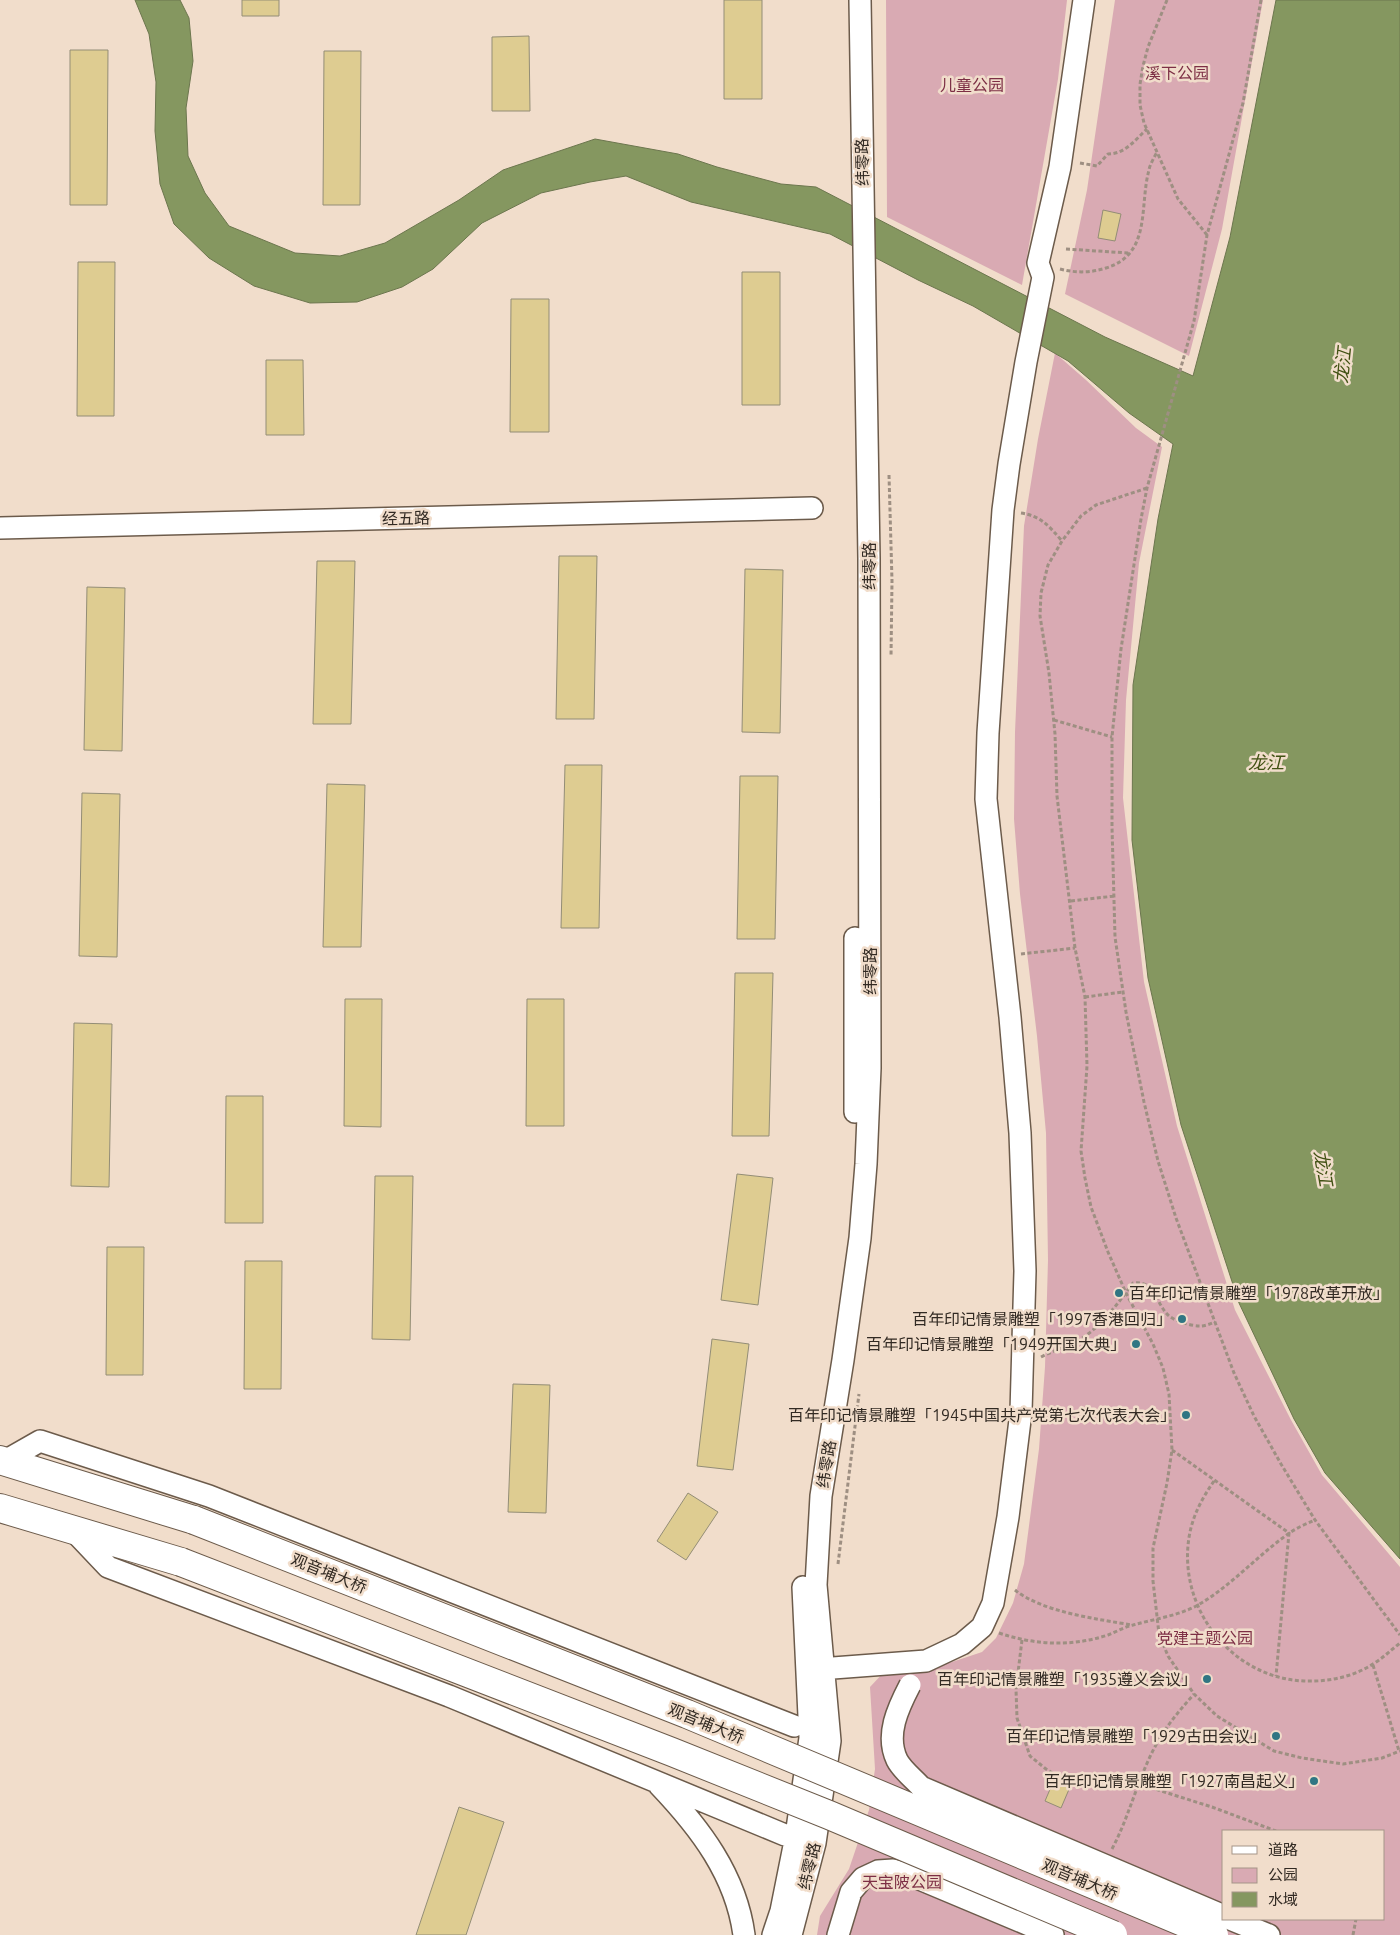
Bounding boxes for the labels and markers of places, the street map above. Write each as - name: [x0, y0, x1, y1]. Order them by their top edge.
- place label: 百年印记情景雕塑「1978改革开放」: [1129, 1284, 1389, 1302]
- marker: 百年印记情景雕塑「1978改革开放」: [1113, 1287, 1125, 1299]
- place label: 百年印记情景雕塑「1997香港回归」: [912, 1310, 1172, 1328]
- marker: 百年印记情景雕塑「1997香港回归」: [1176, 1313, 1188, 1325]
- place label: 百年印记情景雕塑「1949开国大典」: [866, 1335, 1126, 1353]
- marker: 百年印记情景雕塑「1949开国大典」: [1130, 1338, 1142, 1350]
- place label: 百年印记情景雕塑「1945中国共产党第七次代表大会」: [788, 1406, 1176, 1424]
- marker: 百年印记情景雕塑「1945中国共产党第七次代表大会」: [1180, 1409, 1192, 1421]
- place label: 百年印记情景雕塑「1935遵义会议」: [937, 1670, 1197, 1688]
- marker: 百年印记情景雕塑「1935遵义会议」: [1201, 1673, 1213, 1685]
- place label: 百年印记情景雕塑「1929古田会议」: [1006, 1727, 1266, 1745]
- marker: 百年印记情景雕塑「1929古田会议」: [1270, 1730, 1282, 1742]
- place label: 百年印记情景雕塑「1927南昌起义」: [1044, 1772, 1304, 1790]
- marker: 百年印记情景雕塑「1927南昌起义」: [1308, 1775, 1320, 1787]

